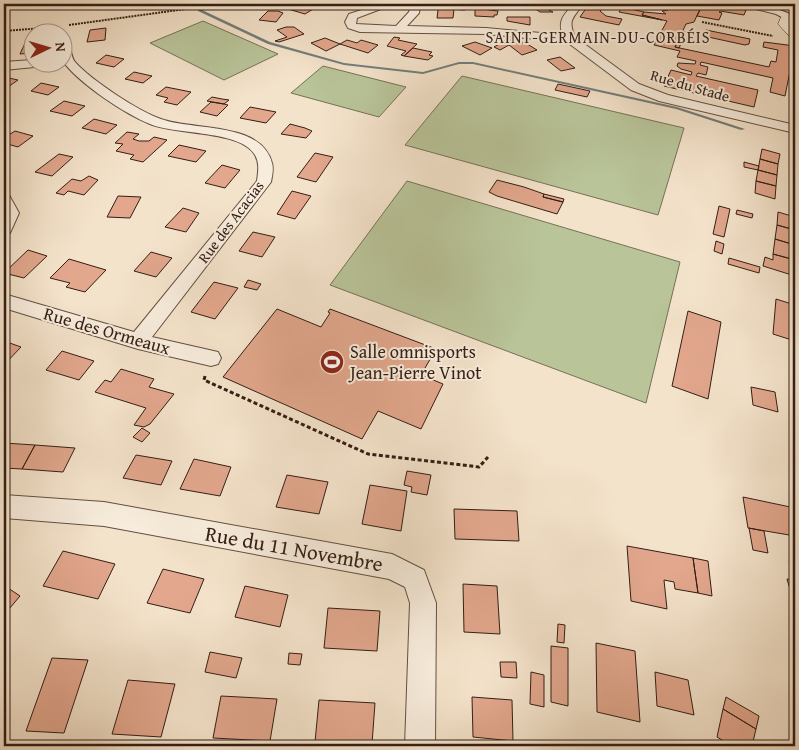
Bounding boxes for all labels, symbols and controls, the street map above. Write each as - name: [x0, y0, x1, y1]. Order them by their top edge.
- north arrow: [22, 22, 72, 72]
- district label: SAINT-GERMAIN-DU-CORBÉIS: [485, 25, 711, 49]
- text: N: [51, 41, 71, 53]
- street label: Rue du Stade: [648, 64, 732, 107]
- street label: Rue des Acacias: [193, 176, 269, 267]
- street label: Rue des Ormeaux: [41, 300, 174, 362]
- place label: Salle omnisports Jean-Pierre Vinot: [348, 338, 482, 386]
- sports icon: Salle omnisports Jean-Pierre Vinot: [319, 349, 345, 375]
- street label: Rue du 11 Novembre: [203, 518, 386, 579]

